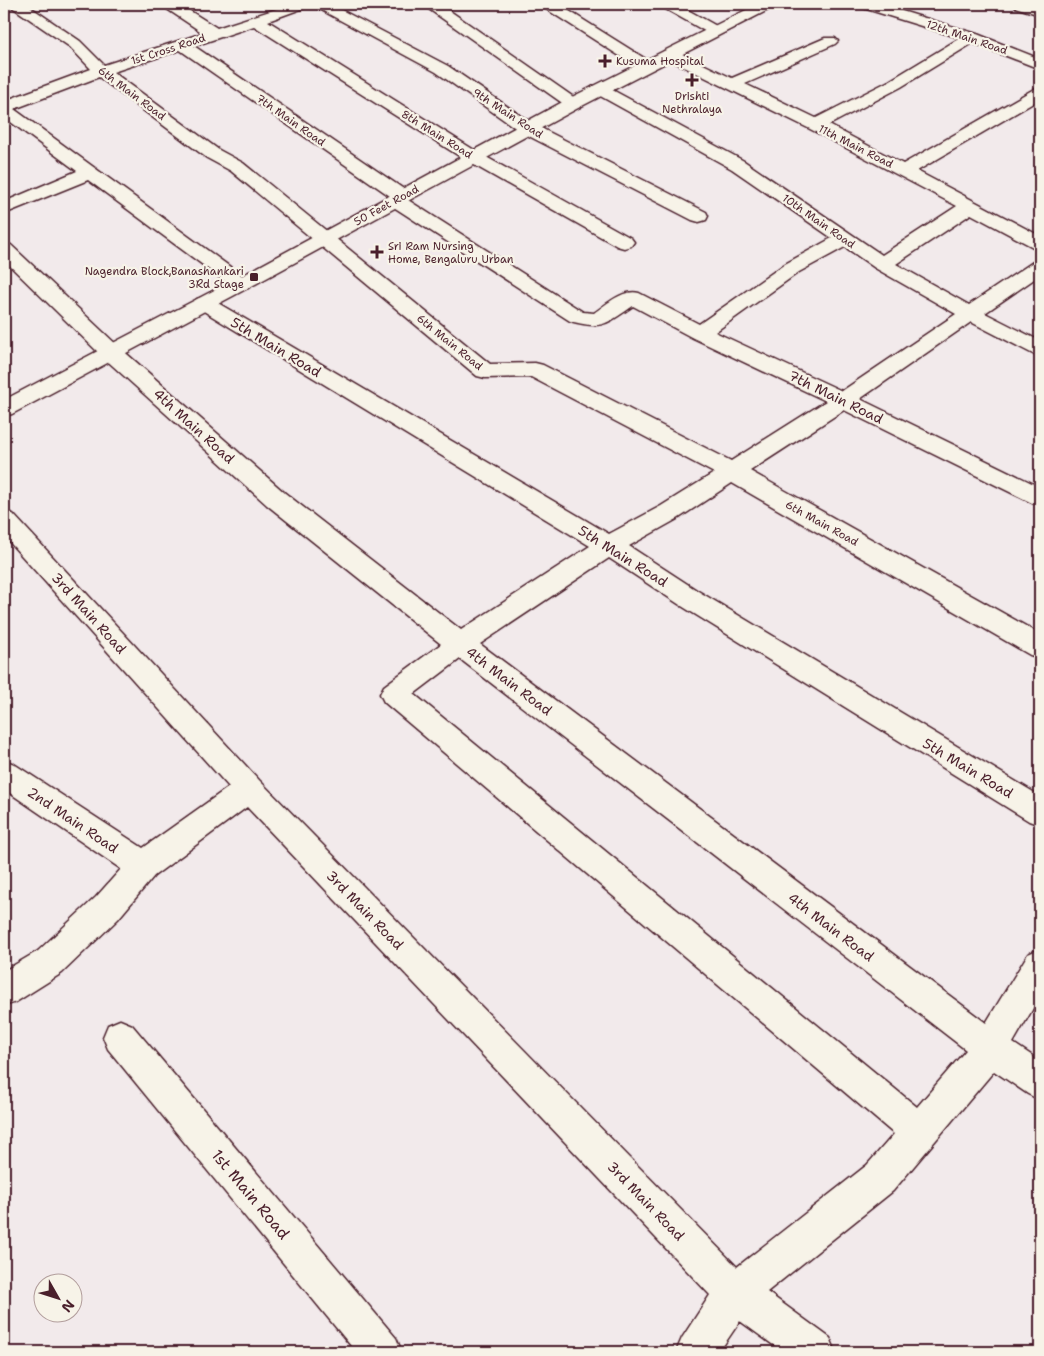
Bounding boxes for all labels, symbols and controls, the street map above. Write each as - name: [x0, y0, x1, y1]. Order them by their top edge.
- street label: 12th Main Road: [924, 17, 1010, 58]
- street label: 1st Cross Road: [129, 30, 207, 69]
- marker: Kusuma Hospital: [598, 54, 612, 68]
- place label: Kusuma Hospital: [616, 54, 705, 69]
- street label: 6th Main Road: [95, 63, 169, 124]
- marker: Drishti Nethralaya: [685, 73, 699, 87]
- street label: 9th Main Road: [470, 85, 546, 142]
- place label: Drishti Nethralaya: [662, 89, 722, 117]
- street label: 7th Main Road: [253, 91, 328, 150]
- street label: 8th Main Road: [398, 107, 475, 162]
- street label: 11th Main Road: [816, 121, 896, 172]
- street label: 50 Feet Road: [351, 181, 421, 229]
- street label: 10th Main Road: [779, 191, 858, 252]
- place label: Sri Ram Nursing Home, Bengaluru Urban: [388, 239, 514, 267]
- marker: Sri Ram Nursing Home, Bengaluru Urban: [370, 245, 384, 259]
- place label: Nagendra Block,Banashankari 3Rd Stage: [85, 264, 244, 292]
- marker: Nagendra Block,Banashankari 3Rd Stage: [248, 271, 260, 283]
- street label: 6th Main Road: [413, 311, 486, 374]
- street label: 5th Main Road: [228, 313, 325, 381]
- street label: 7th Main Road: [786, 366, 886, 428]
- street label: 4th Main Road: [150, 385, 239, 467]
- street label: 6th Main Road: [783, 497, 861, 550]
- street label: 5th Main Road: [575, 521, 671, 591]
- street label: 3rd Main Road: [48, 569, 130, 658]
- street label: 4th Main Road: [462, 643, 556, 719]
- street label: 5th Main Road: [920, 734, 1017, 802]
- street label: 2nd Main Road: [24, 783, 122, 857]
- street label: 3rd Main Road: [323, 867, 407, 954]
- street label: 4th Main Road: [784, 889, 878, 965]
- street label: 1st Main Road: [207, 1145, 294, 1244]
- street label: 3rd Main Road: [604, 1158, 688, 1245]
- north arrow: [32, 1274, 82, 1324]
- text: N: [58, 1296, 79, 1316]

